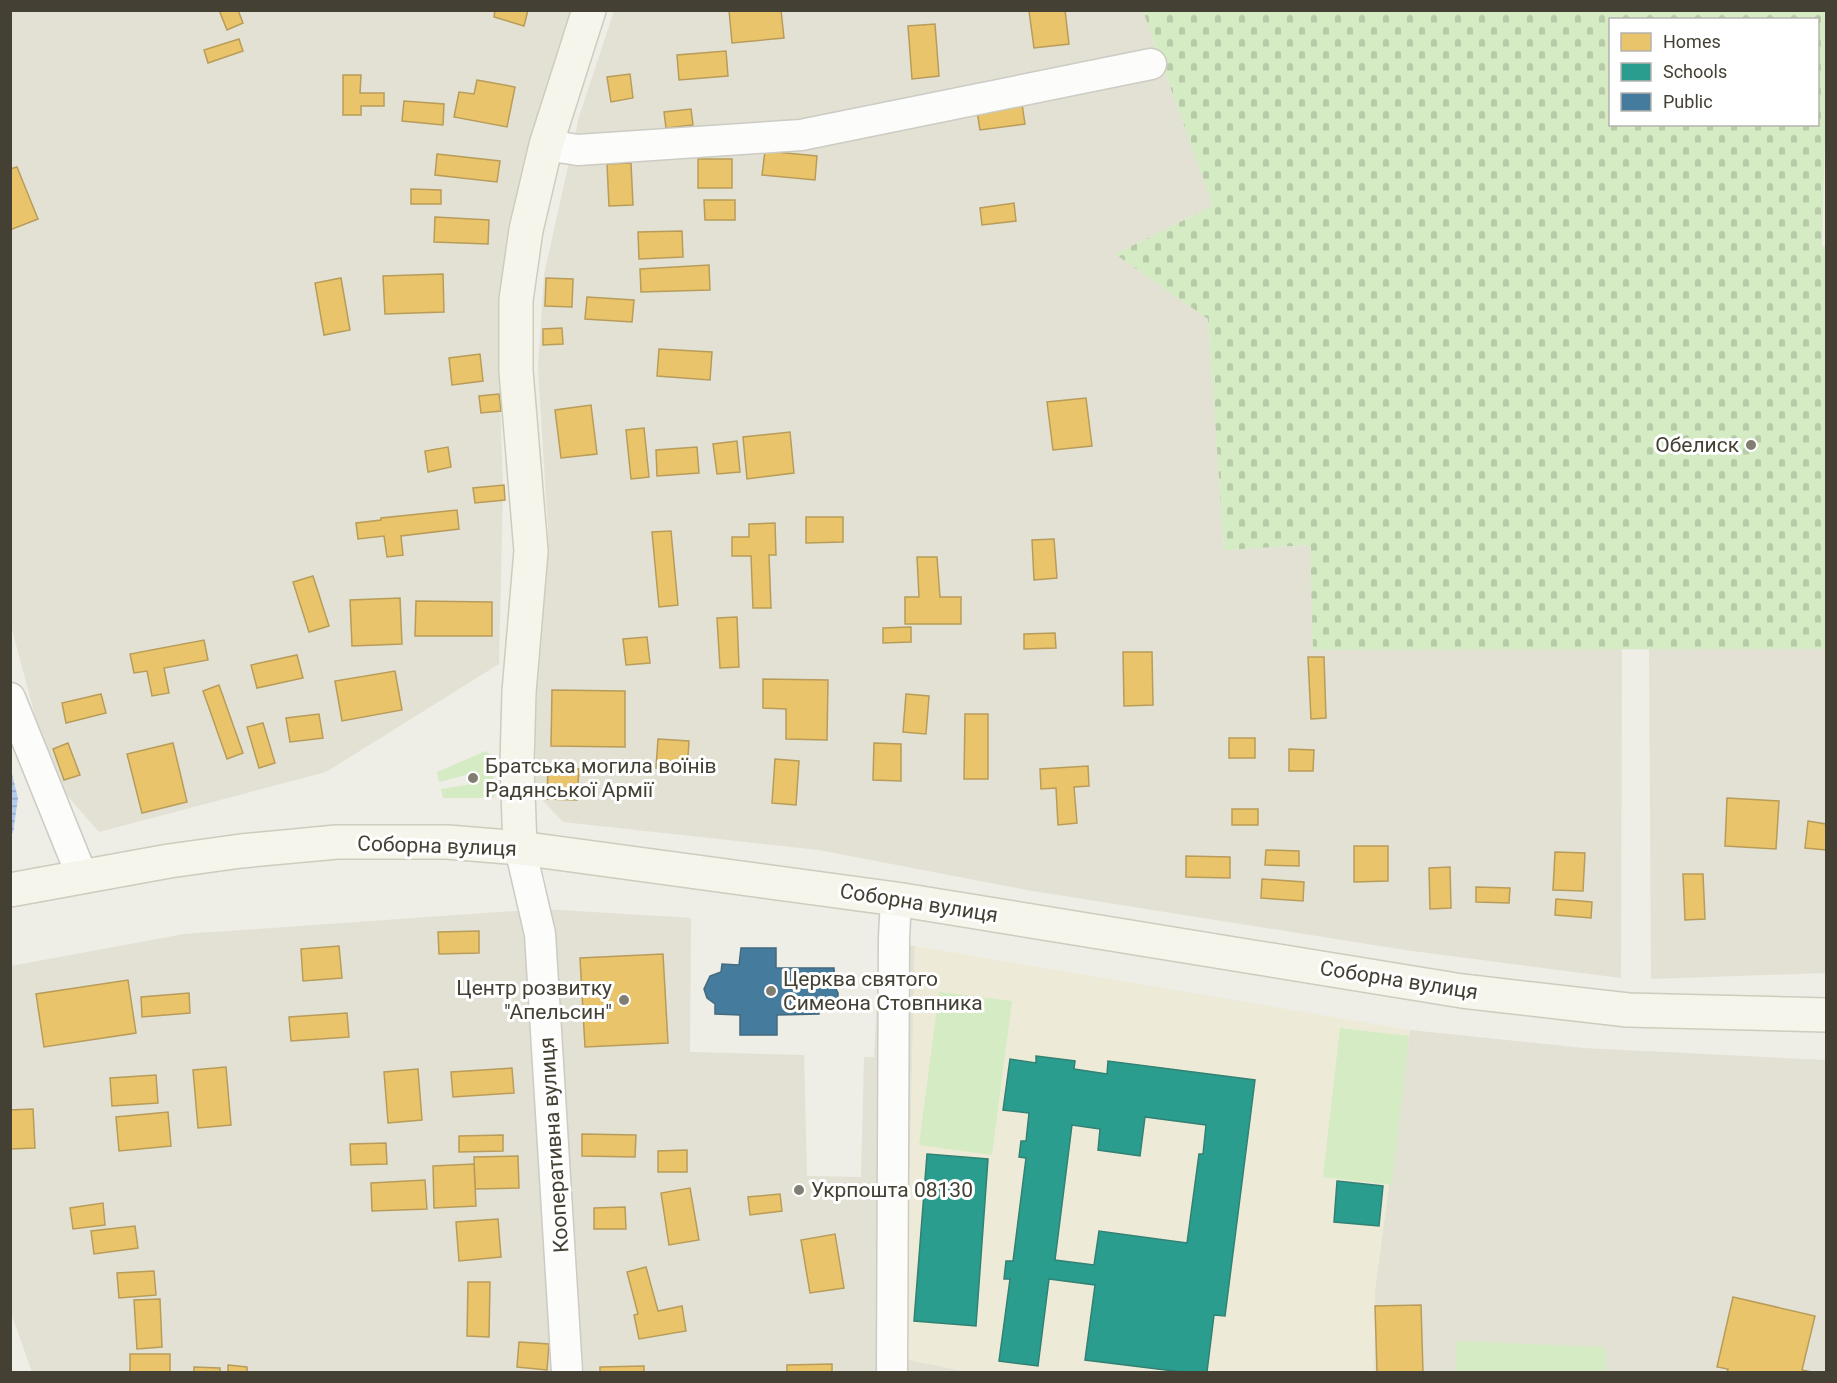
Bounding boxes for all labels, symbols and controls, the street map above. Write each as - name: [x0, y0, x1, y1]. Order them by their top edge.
- legend: [1609, 18, 1819, 126]
- text: Homes: [1663, 31, 1721, 52]
- text: Schools: [1663, 61, 1727, 82]
- text: Public: [1663, 91, 1713, 112]
- place label: Обелиск: [1655, 433, 1740, 457]
- marker: Обелиск: [1744, 438, 1758, 452]
- place label: Братська могила воїнів Радянської Армії: [485, 754, 717, 802]
- marker: Братська могила воїнів Радянської Армії: [466, 771, 480, 785]
- street label: Соборна вулиця: [357, 831, 517, 861]
- street label: Соборна вулиця: [838, 879, 1000, 927]
- street label: Соборна вулиця: [1318, 956, 1480, 1004]
- place label: Церква святого Симеона Стовпника: [783, 967, 983, 1015]
- place label: Центр розвитку "Апельсин": [456, 976, 612, 1024]
- marker: Церква святого Симеона Стовпника: [764, 984, 778, 998]
- marker: Центр розвитку "Апельсин": [617, 993, 631, 1007]
- street label: Кооперативна вулиця: [534, 1036, 574, 1254]
- place label: Укрпошта 08130: [811, 1178, 973, 1202]
- marker: Укрпошта 08130: [792, 1183, 806, 1197]

